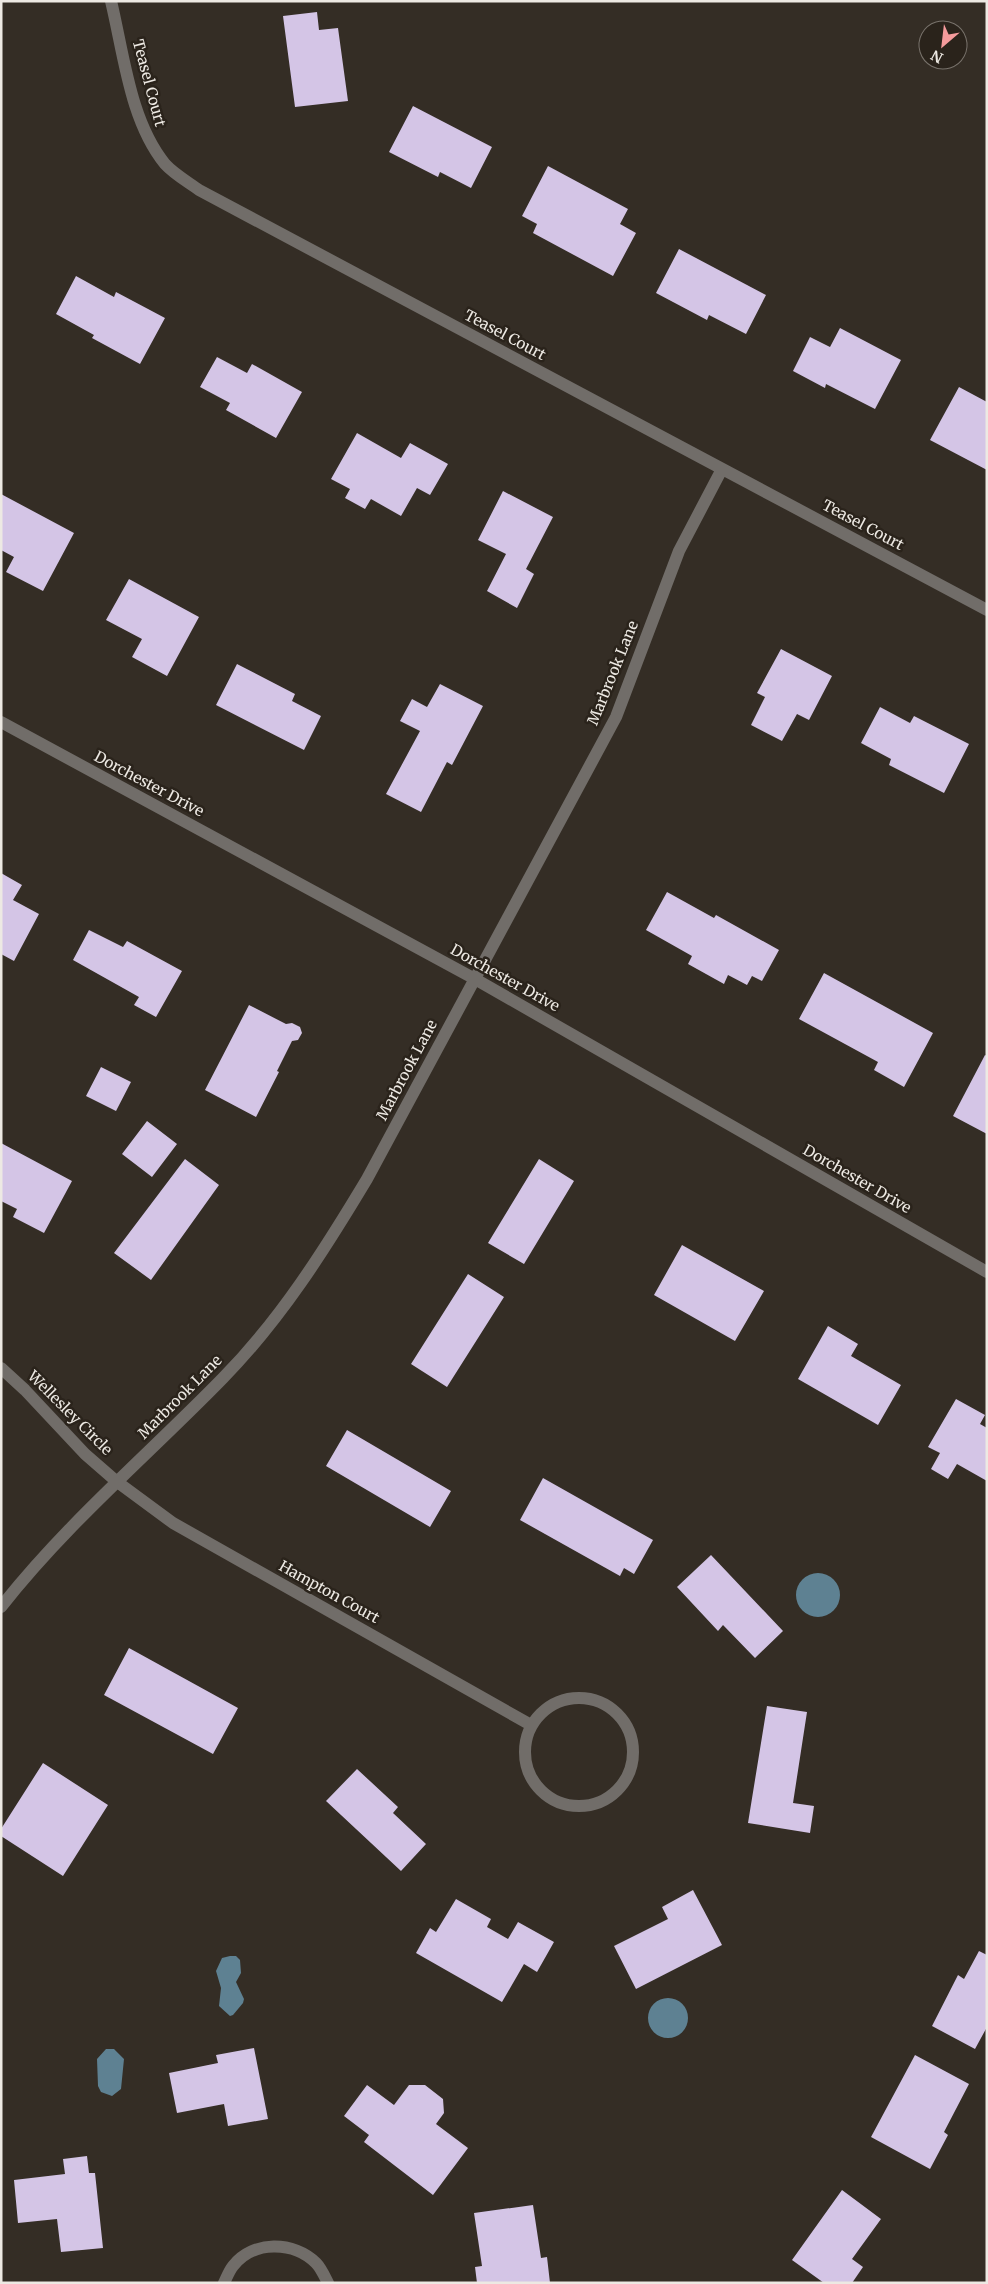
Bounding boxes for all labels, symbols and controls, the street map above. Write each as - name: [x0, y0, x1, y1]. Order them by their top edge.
- north arrow: [918, 20, 968, 70]
- street label: Teasel Court: [129, 37, 170, 129]
- text: N: [928, 46, 946, 67]
- street label: Teasel Court: [461, 305, 549, 364]
- street label: Teasel Court: [819, 495, 907, 554]
- street label: Marbrook Lane: [583, 618, 642, 728]
- street label: Dorchester Drive: [91, 747, 208, 821]
- street label: Dorchester Drive: [447, 940, 563, 1015]
- street label: Marbrook Lane: [372, 1016, 441, 1123]
- street label: Dorchester Drive: [800, 1140, 915, 1217]
- street label: Marbrook Lane: [134, 1351, 226, 1443]
- street label: Wellesley Circle: [23, 1366, 117, 1459]
- street label: Hampton Court: [276, 1556, 383, 1627]

